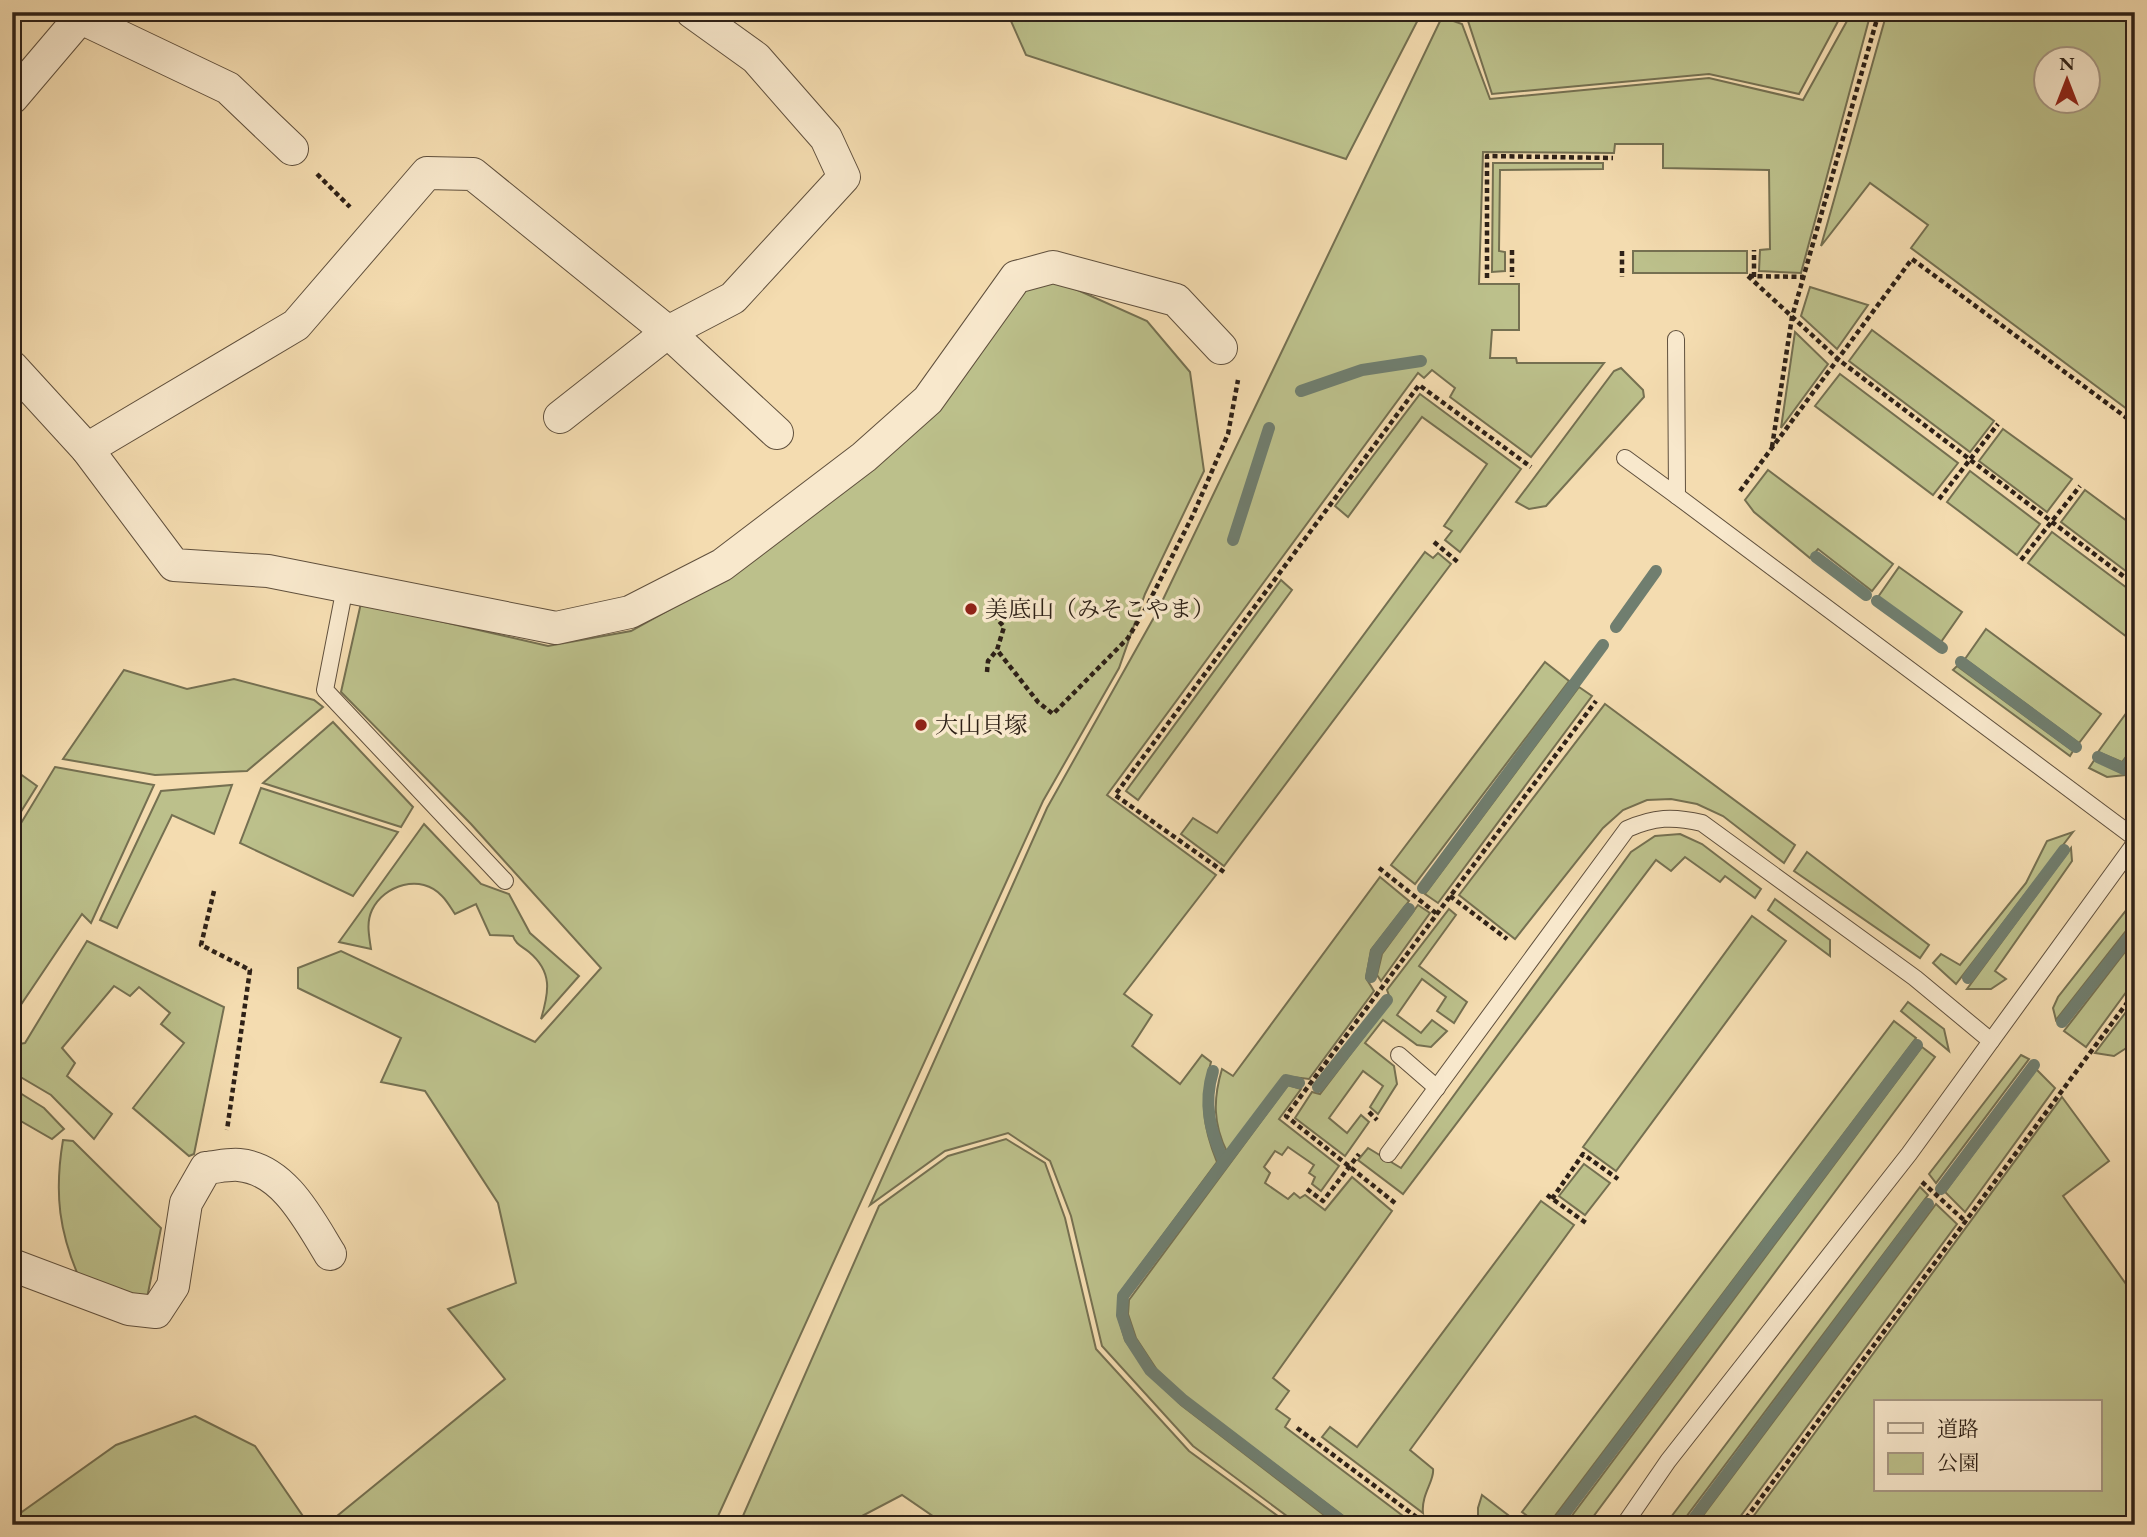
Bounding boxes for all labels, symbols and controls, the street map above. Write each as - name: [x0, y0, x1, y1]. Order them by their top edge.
- north arrow: [2032, 46, 2102, 116]
- text: N: [2059, 51, 2075, 76]
- place label: 美底山（みそこやま）: [985, 594, 1215, 624]
- marker: 美底山（みそこやま）: [963, 601, 979, 617]
- place label: 大山貝塚: [935, 710, 1027, 740]
- marker: 大山貝塚: [913, 717, 929, 733]
- legend: [1874, 1400, 2102, 1492]
- text: 道路: [1937, 1415, 1979, 1442]
- text: 公園: [1937, 1449, 1979, 1476]

